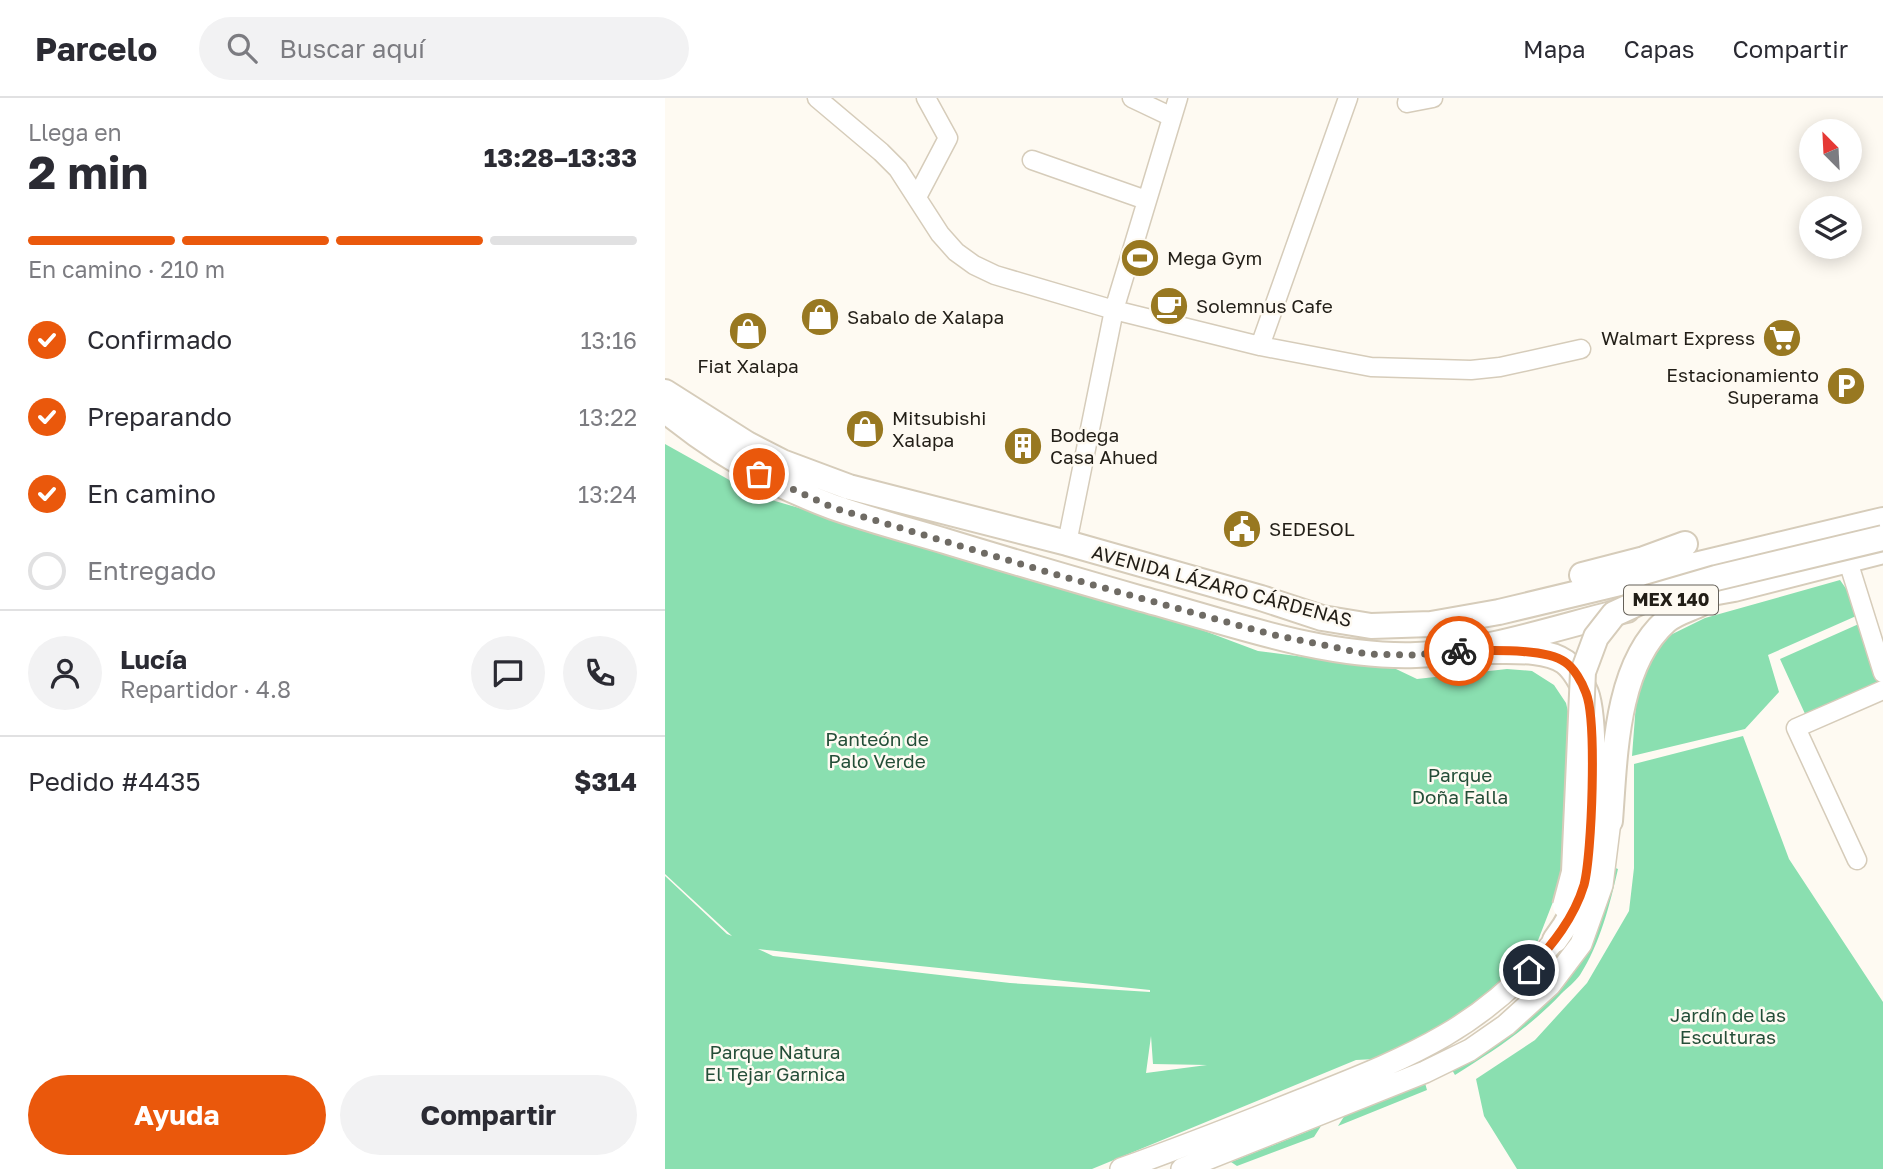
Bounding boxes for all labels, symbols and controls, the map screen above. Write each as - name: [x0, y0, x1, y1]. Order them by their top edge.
- search box: [199, 17, 689, 80]
- text: Parcelo: [35, 29, 157, 68]
- icon: search: [223, 29, 261, 67]
- text: Buscar aquí: [279, 33, 425, 64]
- text: Mapa: [1523, 34, 1586, 63]
- text: Capas: [1624, 34, 1694, 63]
- text: Compartir: [1732, 34, 1848, 63]
- text: Llega en: [28, 118, 122, 146]
- north arrow: [1799, 119, 1862, 182]
- map controls: [1799, 119, 1862, 259]
- text: 13:28–13:33: [484, 142, 637, 173]
- text: 2 min: [28, 144, 148, 199]
- button: layers: [1799, 196, 1862, 259]
- sports icon: Mega Gym: [1119, 237, 1161, 279]
- place label: Mega Gym: [1167, 246, 1262, 269]
- text: En camino · 210 m: [28, 255, 225, 283]
- cafe icon: Solemnus Cafe: [1148, 285, 1190, 327]
- place label: Solemnus Cafe: [1196, 294, 1333, 317]
- shop icon: Sabalo de Xalapa: [799, 296, 841, 338]
- place label: Sabalo de Xalapa: [847, 305, 1004, 328]
- shop icon: Fiat Xalapa: [727, 310, 769, 352]
- supermarket icon: Walmart Express: [1761, 317, 1803, 359]
- icon: check: [28, 321, 66, 359]
- text: Confirmado: [87, 324, 232, 355]
- text: 13:16: [580, 326, 637, 354]
- place label: Walmart Express: [1601, 326, 1755, 349]
- place label: Fiat Xalapa: [697, 354, 799, 377]
- place label: Estacionamiento Superama: [1666, 363, 1819, 408]
- parking icon: Estacionamiento Superama: [1825, 365, 1867, 407]
- icon: check: [28, 398, 66, 436]
- text: Preparando: [87, 401, 232, 432]
- text: 13:22: [579, 403, 637, 431]
- place label: Mitsubishi Xalapa: [892, 406, 986, 451]
- shop icon: Mitsubishi Xalapa: [844, 408, 886, 450]
- place label: Bodega Casa Ahued: [1050, 423, 1158, 468]
- building icon: Bodega Casa Ahued: [1002, 425, 1044, 467]
- pin: [729, 444, 789, 504]
- icon: bag: [740, 455, 778, 493]
- icon: check: [28, 475, 66, 513]
- text: En camino: [87, 478, 216, 509]
- text: 13:24: [578, 480, 637, 508]
- public building icon: SEDESOL: [1221, 508, 1263, 550]
- place label: SEDESOL: [1269, 517, 1355, 540]
- street label: AVENIDA LÁZARO CÁRDENAS: [1090, 540, 1355, 631]
- text: Entregado: [87, 555, 216, 586]
- road number: MEX 140: [1624, 586, 1718, 614]
- courier: [1424, 616, 1494, 686]
- icon: bike: [1440, 632, 1478, 670]
- button: person: [28, 636, 102, 710]
- button: chat: [471, 636, 545, 710]
- button: phone: [563, 636, 637, 710]
- text: Lucía: [120, 644, 187, 675]
- text: Repartidor · 4.8: [120, 675, 291, 703]
- park label: Panteón de Palo Verde: [825, 727, 929, 772]
- park label: Parque Doña Falla: [1412, 763, 1508, 808]
- text: Pedido #4435: [28, 766, 201, 797]
- text: $314: [574, 766, 637, 797]
- pin: [1499, 940, 1559, 1000]
- icon: home: [1510, 951, 1548, 989]
- park label: Jardín de las Esculturas: [1670, 1003, 1786, 1048]
- park label: Parque Natura El Tejar Garnica: [705, 1040, 845, 1085]
- button: Ayuda: [28, 1075, 326, 1155]
- button: Compartir: [340, 1075, 637, 1155]

